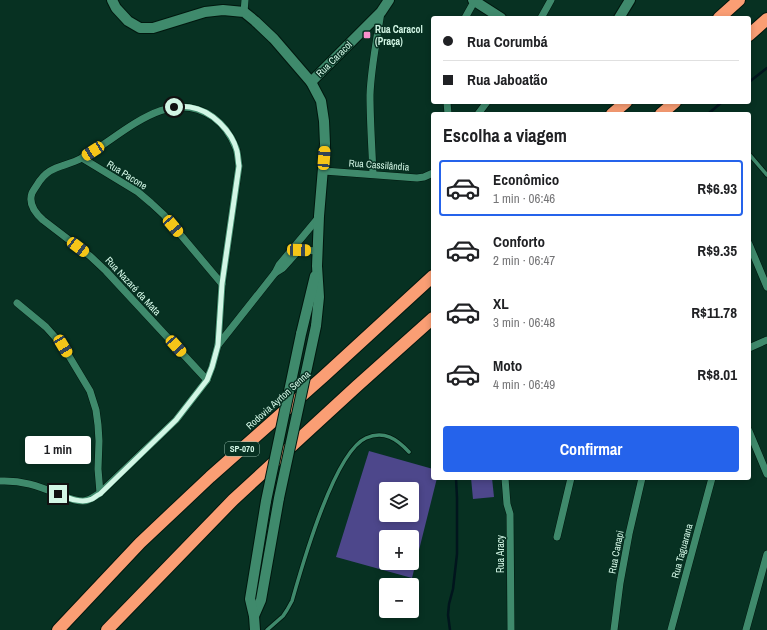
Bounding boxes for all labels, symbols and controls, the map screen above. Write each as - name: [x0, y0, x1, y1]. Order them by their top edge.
- place label: Rua Caracol (Praça): [375, 23, 423, 48]
- marker: Rua Caracol (Praça): [362, 30, 372, 40]
- text: Rua Corumbá: [467, 31, 548, 52]
- street label: Rua Caracol: [313, 38, 355, 80]
- text: Rua Jaboatão: [467, 69, 548, 90]
- route start: [165, 98, 183, 116]
- text: Escolha a viagem: [443, 123, 567, 148]
- car: [80, 139, 106, 163]
- car: [317, 146, 331, 170]
- street label: Rua Cassilândia: [348, 156, 410, 174]
- street label: Rua Pacone: [104, 158, 150, 193]
- text: Econômico: [493, 169, 559, 190]
- icon: car: [445, 170, 481, 206]
- text: R$6.93: [697, 178, 737, 199]
- text: 1 min · 06:46: [493, 190, 555, 207]
- car: [161, 213, 185, 239]
- text: Conforto: [493, 231, 545, 252]
- icon: car: [445, 232, 481, 268]
- car: [65, 235, 91, 259]
- text: R$9.35: [697, 240, 737, 261]
- car: [287, 244, 311, 256]
- text: 2 min · 06:47: [493, 252, 555, 269]
- street label: Rua Nazaré da Mata: [102, 254, 164, 318]
- text: XL: [493, 293, 509, 314]
- icon: car: [445, 294, 481, 330]
- text: R$11.78: [691, 302, 737, 323]
- text: 3 min · 06:48: [493, 314, 555, 331]
- car: [52, 333, 74, 359]
- car: [164, 333, 188, 359]
- text: Moto: [493, 355, 522, 376]
- icon: car: [445, 356, 481, 392]
- text: R$8.01: [697, 364, 737, 385]
- street label: Rodovia Ayrton Senna: [243, 367, 313, 432]
- text: 4 min · 06:49: [493, 376, 555, 393]
- button: Confirmar: [443, 426, 739, 472]
- callout: 1 min: [25, 436, 91, 464]
- text: 1 min: [44, 441, 72, 458]
- road number: SP-070: [225, 442, 259, 456]
- map controls: [379, 482, 419, 618]
- button: layers: [379, 482, 419, 522]
- route end: [49, 485, 67, 503]
- street label: Rua Taguarana: [668, 522, 696, 580]
- street label: Rua Canapi: [605, 529, 627, 575]
- button: +: [379, 530, 419, 570]
- street label: Rua Aracy: [494, 534, 507, 573]
- button: −: [379, 578, 419, 618]

